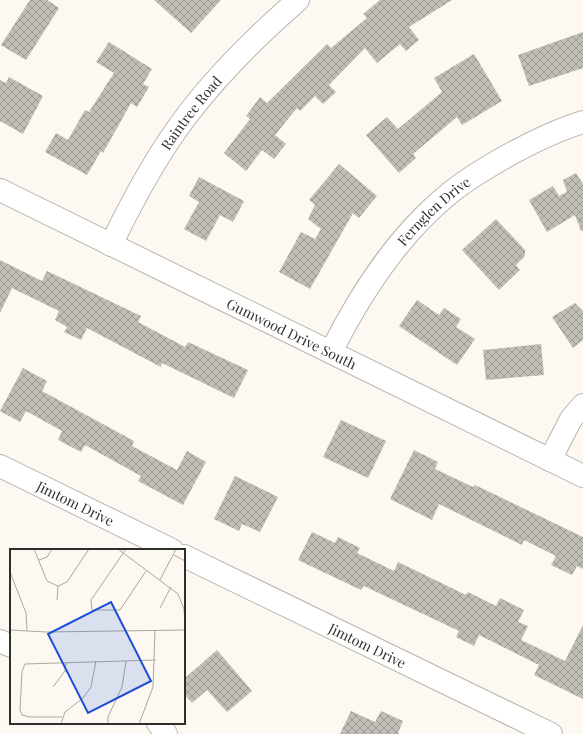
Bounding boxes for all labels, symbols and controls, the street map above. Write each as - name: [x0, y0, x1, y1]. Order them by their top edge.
- street label: Raintree Road: [156, 71, 225, 153]
- street label: Fernglen Drive: [393, 172, 474, 249]
- street label: Gumwood Drive South: [224, 293, 361, 373]
- street label: Jimtom Drive: [33, 475, 117, 530]
- inset map: [10, 549, 185, 724]
- street label: Jimtom Drive: [325, 618, 409, 672]

